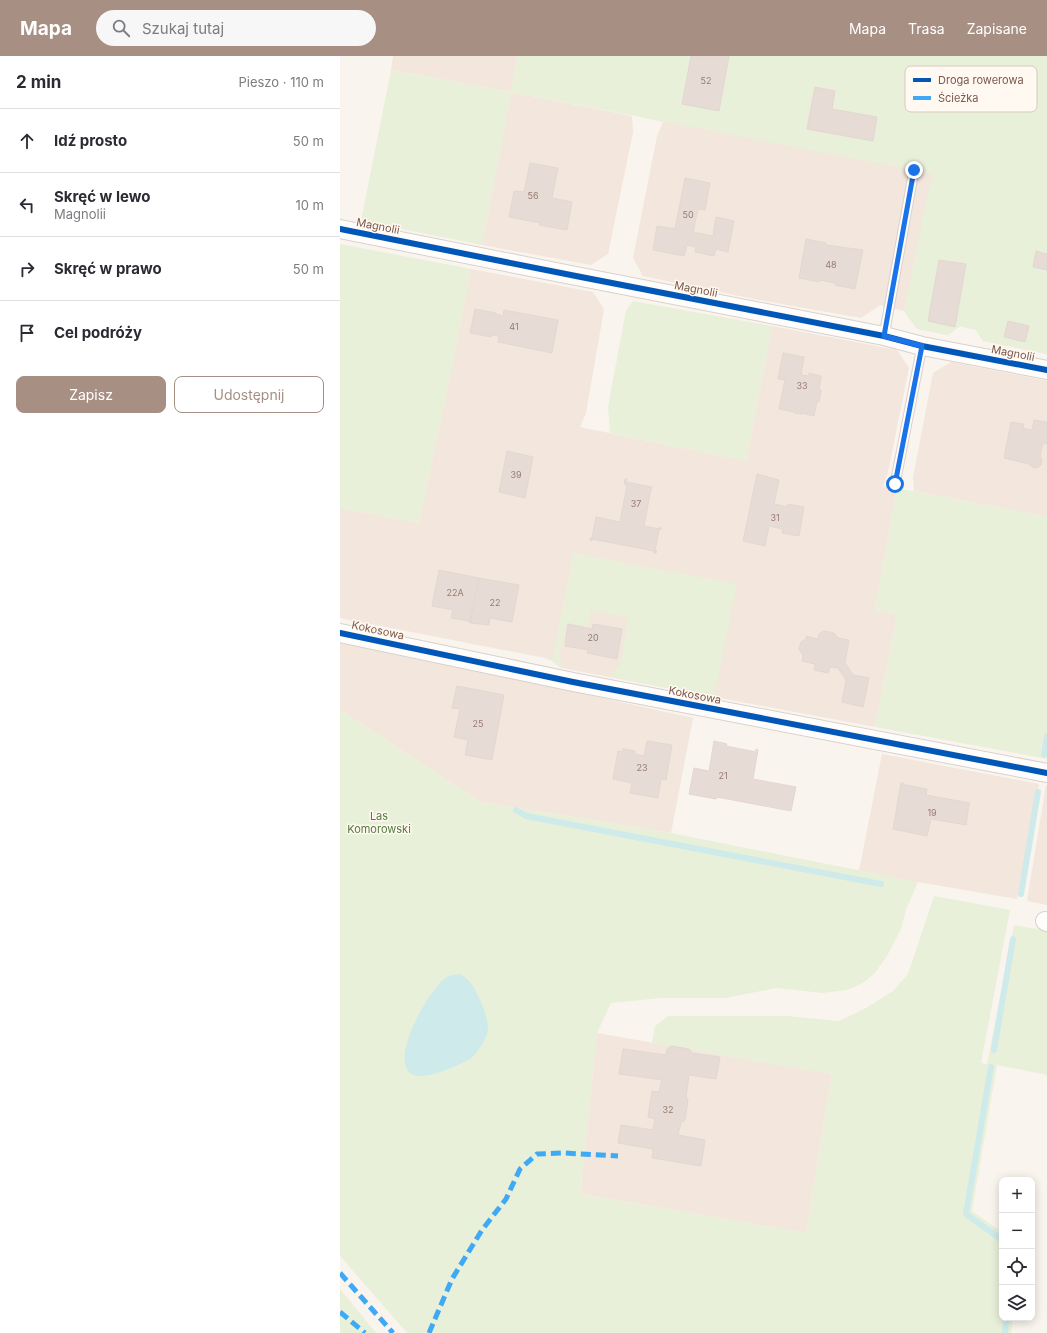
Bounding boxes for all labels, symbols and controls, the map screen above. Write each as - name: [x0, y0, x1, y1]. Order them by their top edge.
- search box: [96, 10, 376, 46]
- text: Mapa: [20, 17, 72, 40]
- icon: search: [110, 17, 132, 39]
- text: Szukaj tutaj: [142, 19, 224, 38]
- text: Mapa: [849, 20, 886, 37]
- text: Trasa: [908, 20, 945, 37]
- text: Zapisane: [967, 20, 1027, 37]
- legend: [905, 66, 1037, 112]
- text: 2 min: [16, 72, 61, 92]
- text: Droga rowerowa: [938, 73, 1024, 87]
- text: Pieszo · 110 m: [238, 74, 324, 90]
- house number: 52: [701, 75, 711, 86]
- text: Ścieżka: [938, 91, 979, 105]
- icon: ahead: [16, 130, 38, 152]
- text: Idź prosto: [54, 131, 127, 150]
- text: 50 m: [293, 133, 324, 149]
- route end: [905, 161, 923, 179]
- text: Skręć w lewo: [54, 187, 150, 206]
- house number: 56: [527, 190, 539, 201]
- icon: left: [16, 194, 38, 216]
- text: 10 m: [295, 197, 324, 213]
- text: Magnolii: [54, 206, 106, 222]
- house number: 50: [682, 209, 694, 220]
- street label: Magnolii: [355, 215, 401, 237]
- icon: right: [16, 258, 38, 280]
- text: Skręć w prawo: [54, 259, 162, 278]
- house number: 48: [825, 259, 837, 270]
- text: 50 m: [293, 261, 324, 277]
- street label: Magnolii: [673, 278, 719, 300]
- house number: 41: [509, 321, 519, 332]
- icon: arrive: [16, 322, 38, 344]
- text: Cel podróży: [54, 323, 142, 342]
- street label: Magnolii: [990, 342, 1036, 364]
- button: Zapisz: [16, 376, 166, 413]
- button: Udostępnij: [174, 376, 324, 413]
- house number: 33: [796, 380, 808, 391]
- house number: 39: [510, 469, 522, 480]
- route start: [886, 475, 904, 493]
- house number: 37: [631, 498, 641, 509]
- house number: 31: [770, 512, 780, 523]
- house number: 22A: [446, 587, 464, 598]
- house number: 22: [490, 597, 500, 608]
- street label: Kokosowa: [350, 618, 406, 642]
- house number: 20: [587, 632, 599, 643]
- street label: Kokosowa: [667, 683, 723, 707]
- house number: 25: [473, 718, 483, 729]
- house number: 23: [636, 762, 648, 773]
- house number: 21: [718, 770, 728, 781]
- house number: 19: [927, 807, 937, 818]
- park label: Las Komorowski: [347, 809, 411, 836]
- house number: 32: [662, 1104, 674, 1115]
- map controls: [999, 1177, 1035, 1321]
- button: +: [999, 1177, 1035, 1213]
- button: −: [999, 1213, 1035, 1249]
- button: locate: [999, 1249, 1035, 1285]
- button: layers: [999, 1285, 1035, 1321]

